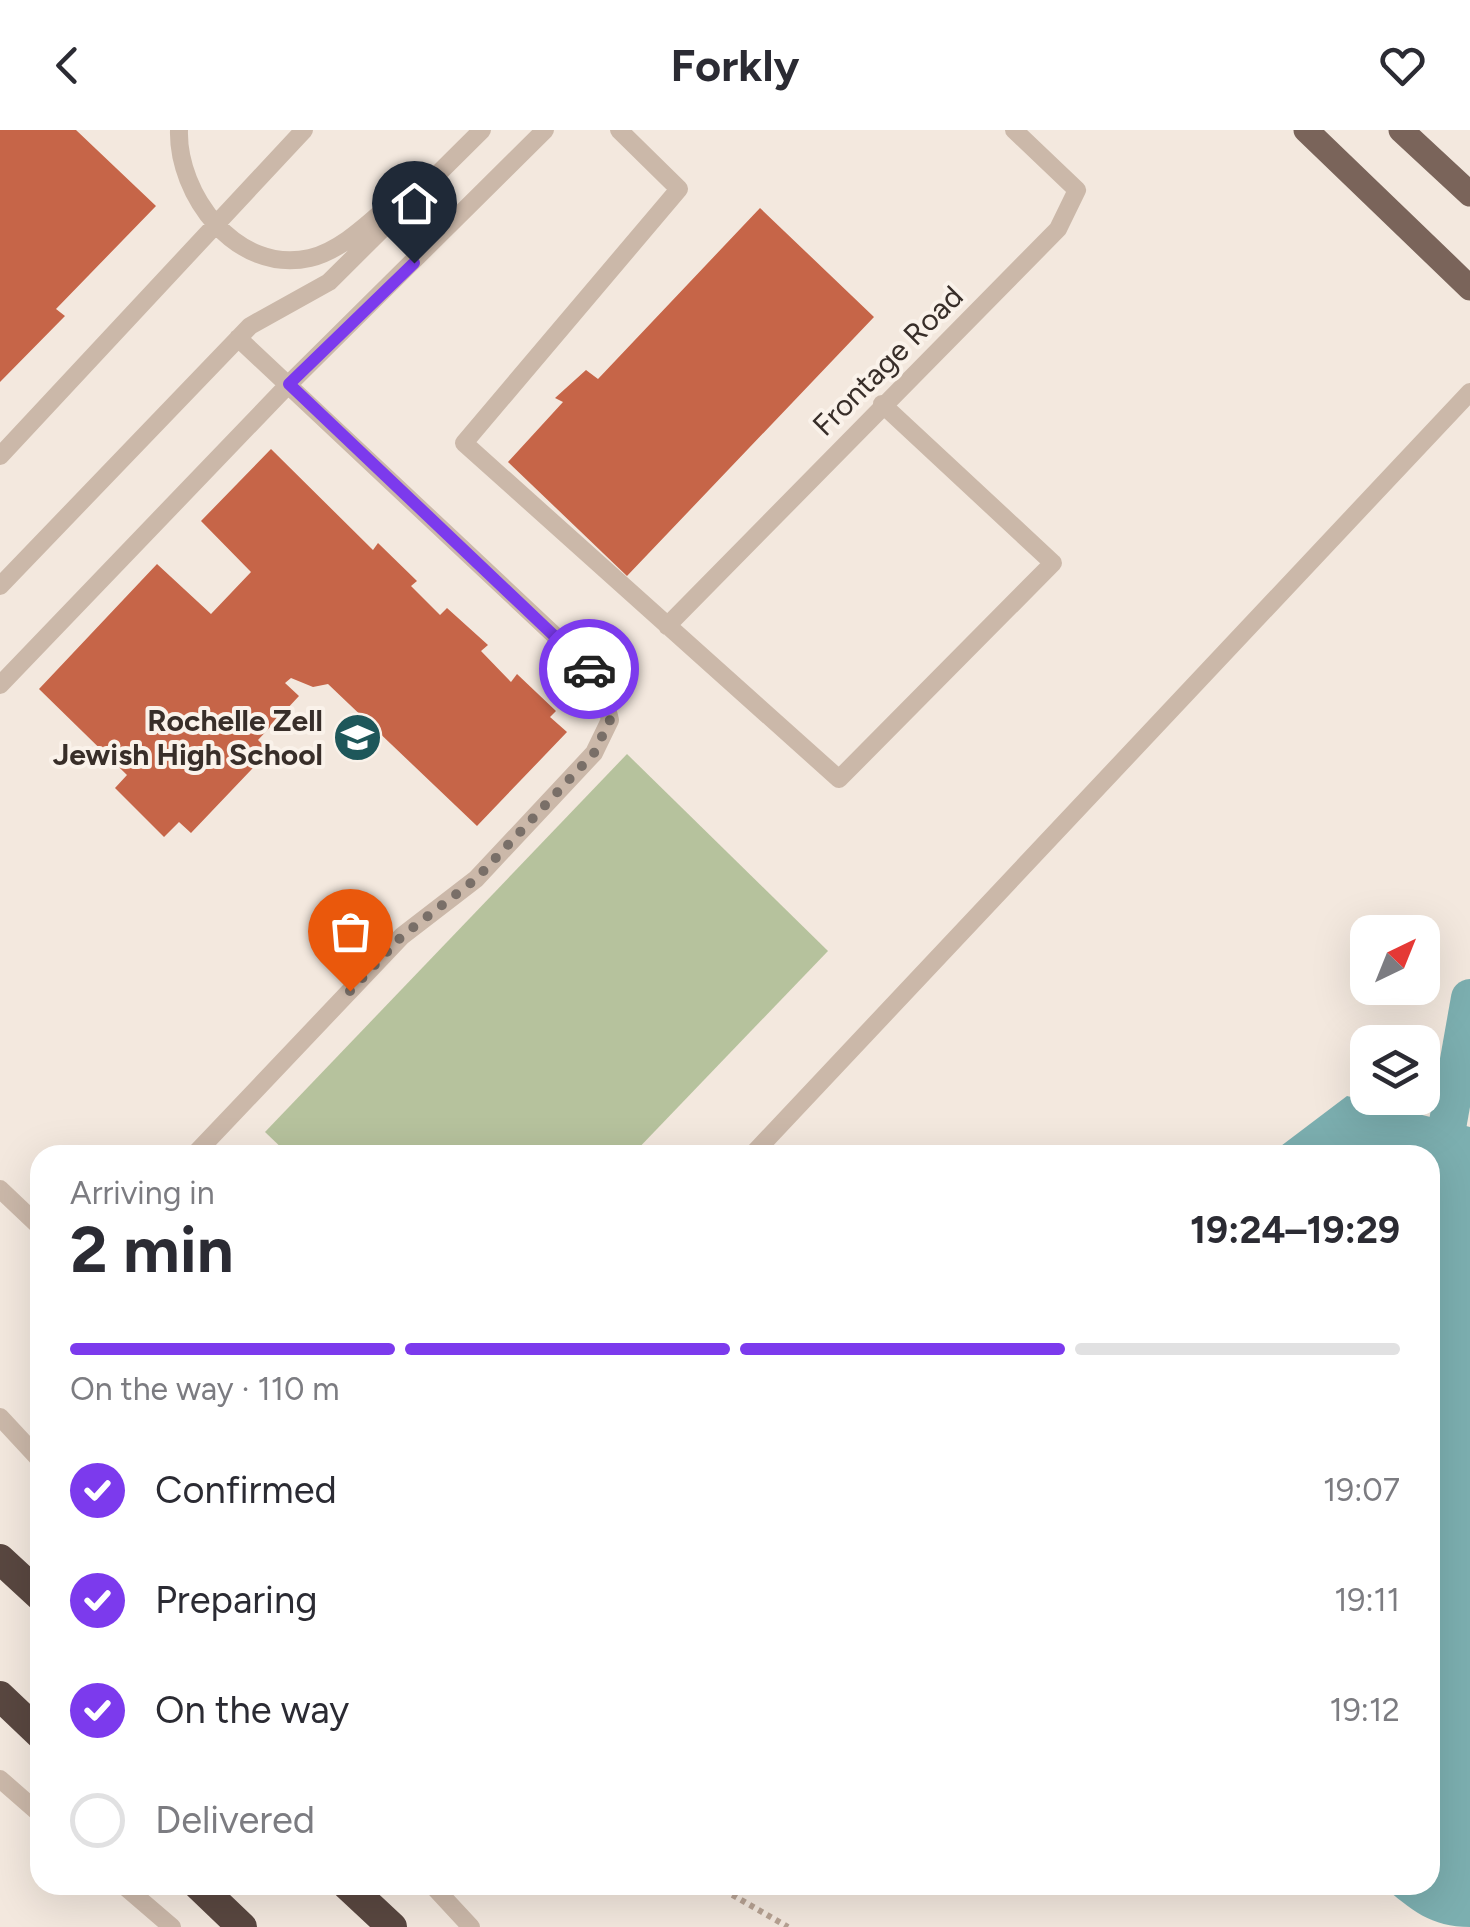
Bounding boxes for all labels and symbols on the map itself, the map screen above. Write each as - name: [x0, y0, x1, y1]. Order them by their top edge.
- pin: [372, 161, 457, 264]
- street label: Frontage Road: [805, 278, 970, 443]
- courier: [539, 619, 639, 719]
- place label: Rochelle Zell Jewish High School: [53, 702, 323, 773]
- school or university icon: Rochelle Zell Jewish High School: [332, 712, 384, 764]
- pin: [308, 889, 393, 992]
- north arrow: [1350, 915, 1440, 1005]

